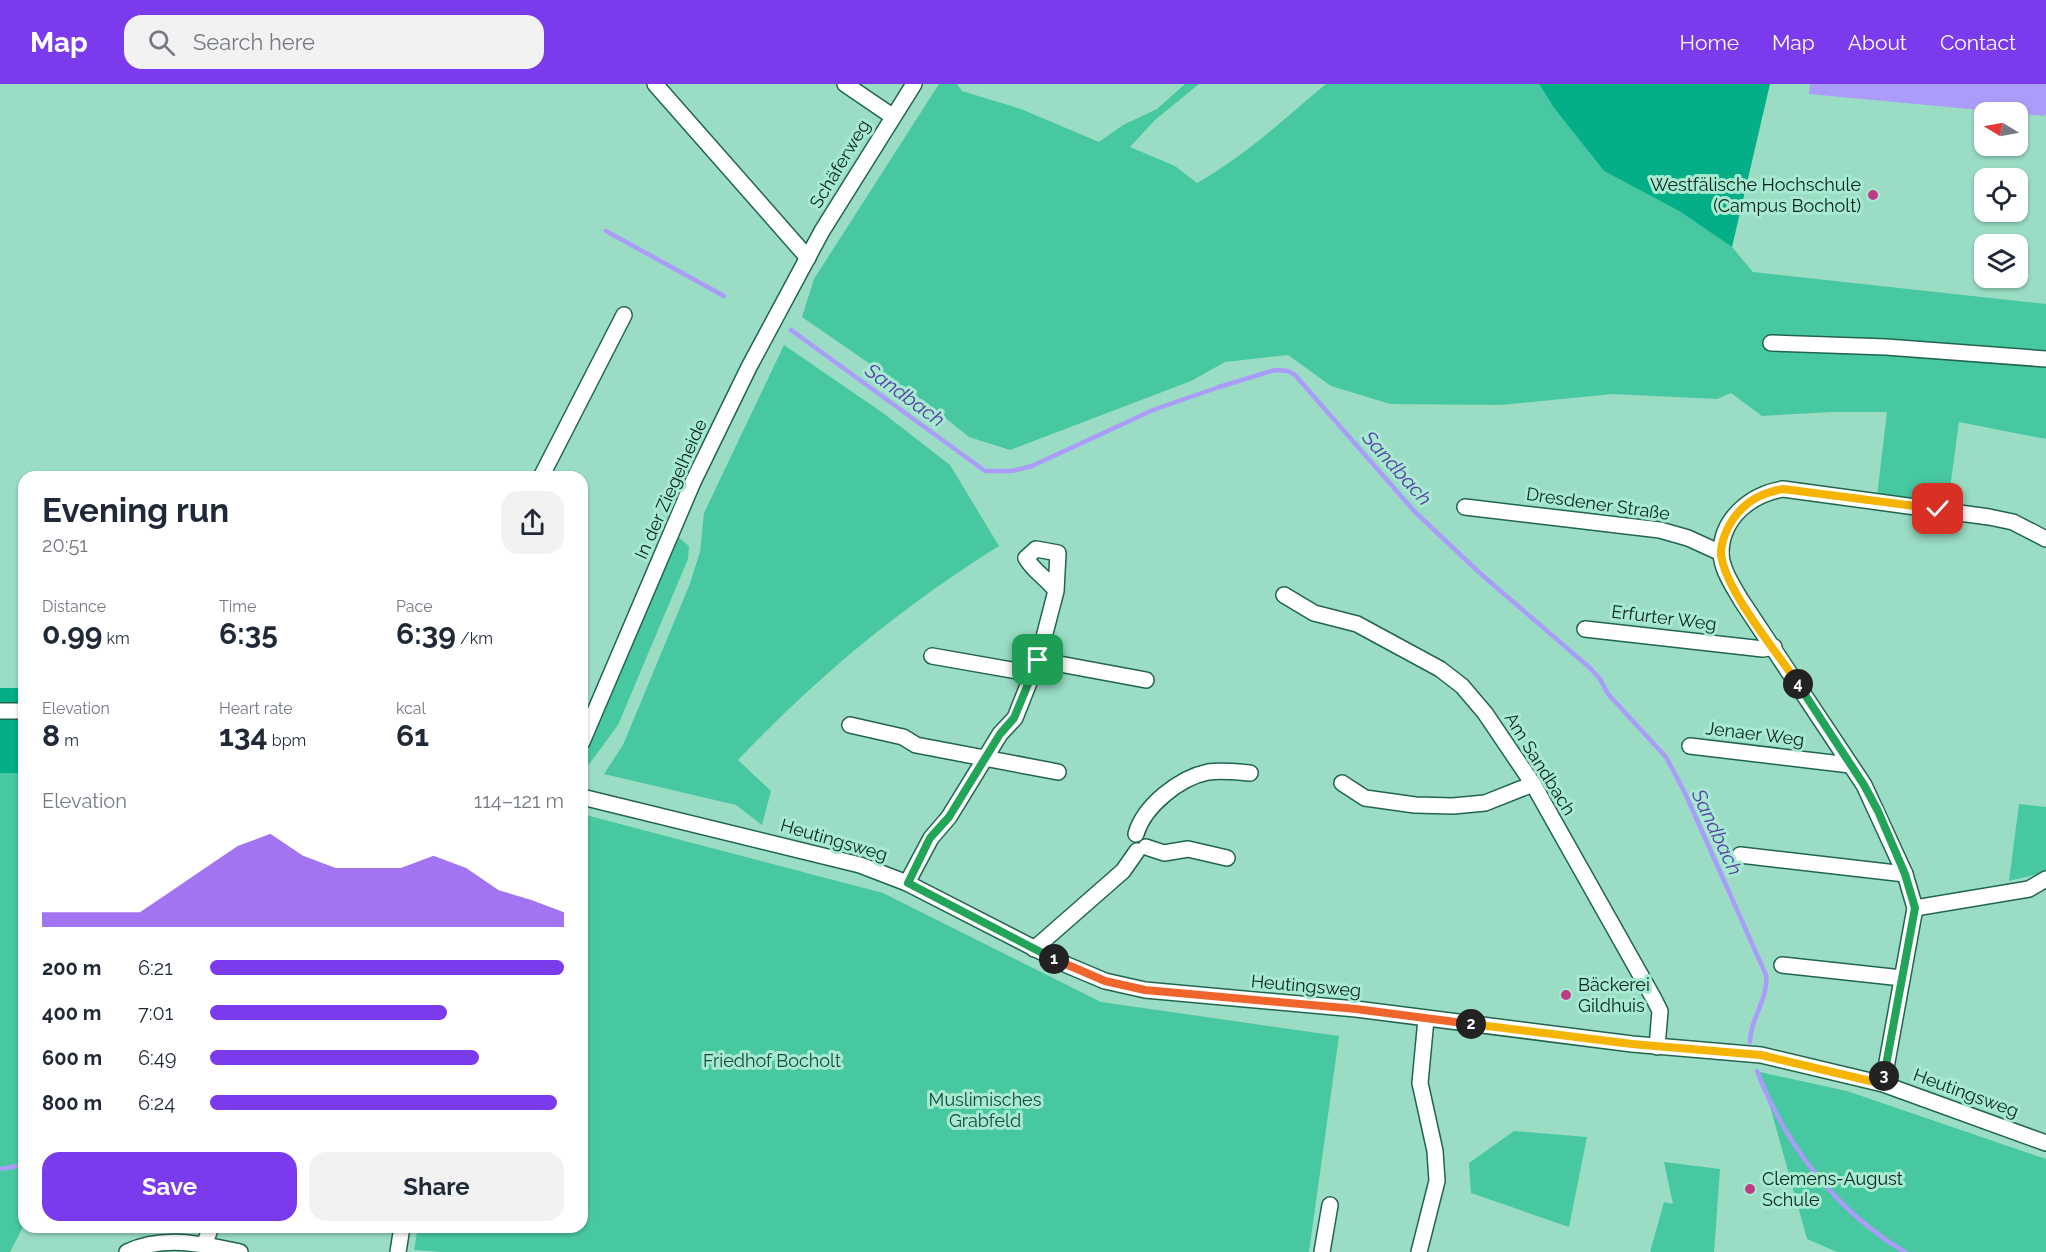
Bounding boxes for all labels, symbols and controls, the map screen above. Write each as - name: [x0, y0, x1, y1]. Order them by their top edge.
- search box: [124, 15, 544, 69]
- text: Map: [30, 26, 88, 59]
- icon: search: [145, 26, 178, 59]
- text: Search here: [193, 29, 315, 55]
- text: Home: [1680, 30, 1739, 55]
- text: Map: [1772, 30, 1815, 55]
- text: About: [1848, 30, 1907, 55]
- text: Contact: [1940, 30, 2016, 55]
- north arrow: [1974, 102, 2028, 156]
- map controls: [1974, 102, 2028, 288]
- street label: Schäferweg: [805, 116, 874, 212]
- button: locate: [1974, 168, 2028, 222]
- place label: Westfälische Hochschule (Campus Bocholt): [1650, 174, 1861, 216]
- marker: Westfälische Hochschule (Campus Bocholt): [1866, 188, 1880, 202]
- button: layers: [1974, 234, 2028, 288]
- water label: Sandbach: [860, 358, 949, 432]
- street label: In der Ziegelheide: [630, 415, 711, 562]
- water label: Sandbach: [1357, 425, 1437, 510]
- street label: Dresdener Straße: [1525, 483, 1672, 524]
- pin: [1912, 483, 1963, 534]
- text: Evening run: [42, 491, 229, 530]
- button: share: [501, 491, 564, 554]
- icon: check: [1921, 492, 1954, 525]
- text: 20:51: [42, 533, 88, 557]
- text: Distance: [42, 597, 106, 616]
- text: Time: [219, 597, 256, 616]
- text: Pace: [396, 597, 433, 616]
- street label: Erfurter Weg: [1610, 601, 1718, 634]
- text: 0.99: [42, 616, 103, 651]
- text: 6:35: [219, 616, 278, 651]
- text: 6:39: [396, 616, 456, 651]
- text: km: [103, 629, 130, 648]
- text: /km: [456, 629, 493, 648]
- pin: [1012, 634, 1063, 685]
- icon: arrive: [1021, 643, 1054, 676]
- pin: 4: [1783, 669, 1813, 699]
- text: 4: [1793, 674, 1803, 693]
- text: Elevation: [42, 699, 110, 718]
- text: Heart rate: [219, 699, 293, 718]
- text: kcal: [396, 699, 426, 718]
- street label: Am Sandbach: [1501, 709, 1580, 819]
- street label: Jenaer Weg: [1705, 717, 1806, 750]
- text: 8: [42, 718, 60, 753]
- text: 134: [219, 718, 268, 753]
- text: 61: [396, 718, 429, 753]
- text: m: [60, 731, 79, 750]
- text: bpm: [268, 731, 306, 750]
- water label: Sandbach: [1686, 784, 1747, 879]
- text: Elevation: [42, 789, 127, 813]
- text: 114–121 m: [474, 789, 564, 813]
- street label: Heutingsweg: [778, 814, 890, 865]
- pin: 1: [1039, 944, 1069, 974]
- text: 1: [1050, 949, 1058, 968]
- text: 200 m: [42, 956, 101, 980]
- text: 6:21: [138, 956, 173, 980]
- street label: Heutingsweg: [1250, 970, 1362, 1001]
- place label: Bäckerei Gildhuis: [1578, 974, 1650, 1016]
- marker: Bäckerei Gildhuis: [1559, 988, 1573, 1002]
- text: 400 m: [42, 1001, 101, 1025]
- text: 7:01: [138, 1001, 173, 1025]
- pin: 2: [1456, 1009, 1486, 1039]
- text: 2: [1466, 1014, 1476, 1033]
- text: 600 m: [42, 1046, 102, 1070]
- text: 6:49: [138, 1046, 176, 1070]
- park label: Friedhof Bocholt: [703, 1050, 841, 1071]
- pin: 3: [1869, 1061, 1899, 1091]
- street label: Heutingsweg: [1911, 1064, 2022, 1121]
- text: 3: [1880, 1066, 1888, 1085]
- park label: Muslimisches Grabfeld: [929, 1089, 1042, 1131]
- text: 800 m: [42, 1091, 102, 1115]
- text: 6:24: [138, 1091, 175, 1115]
- button: Save: [42, 1152, 297, 1221]
- button: Share: [309, 1152, 564, 1221]
- place label: Clemens-August Schule: [1762, 1168, 1903, 1210]
- marker: Clemens-August Schule: [1743, 1182, 1757, 1196]

